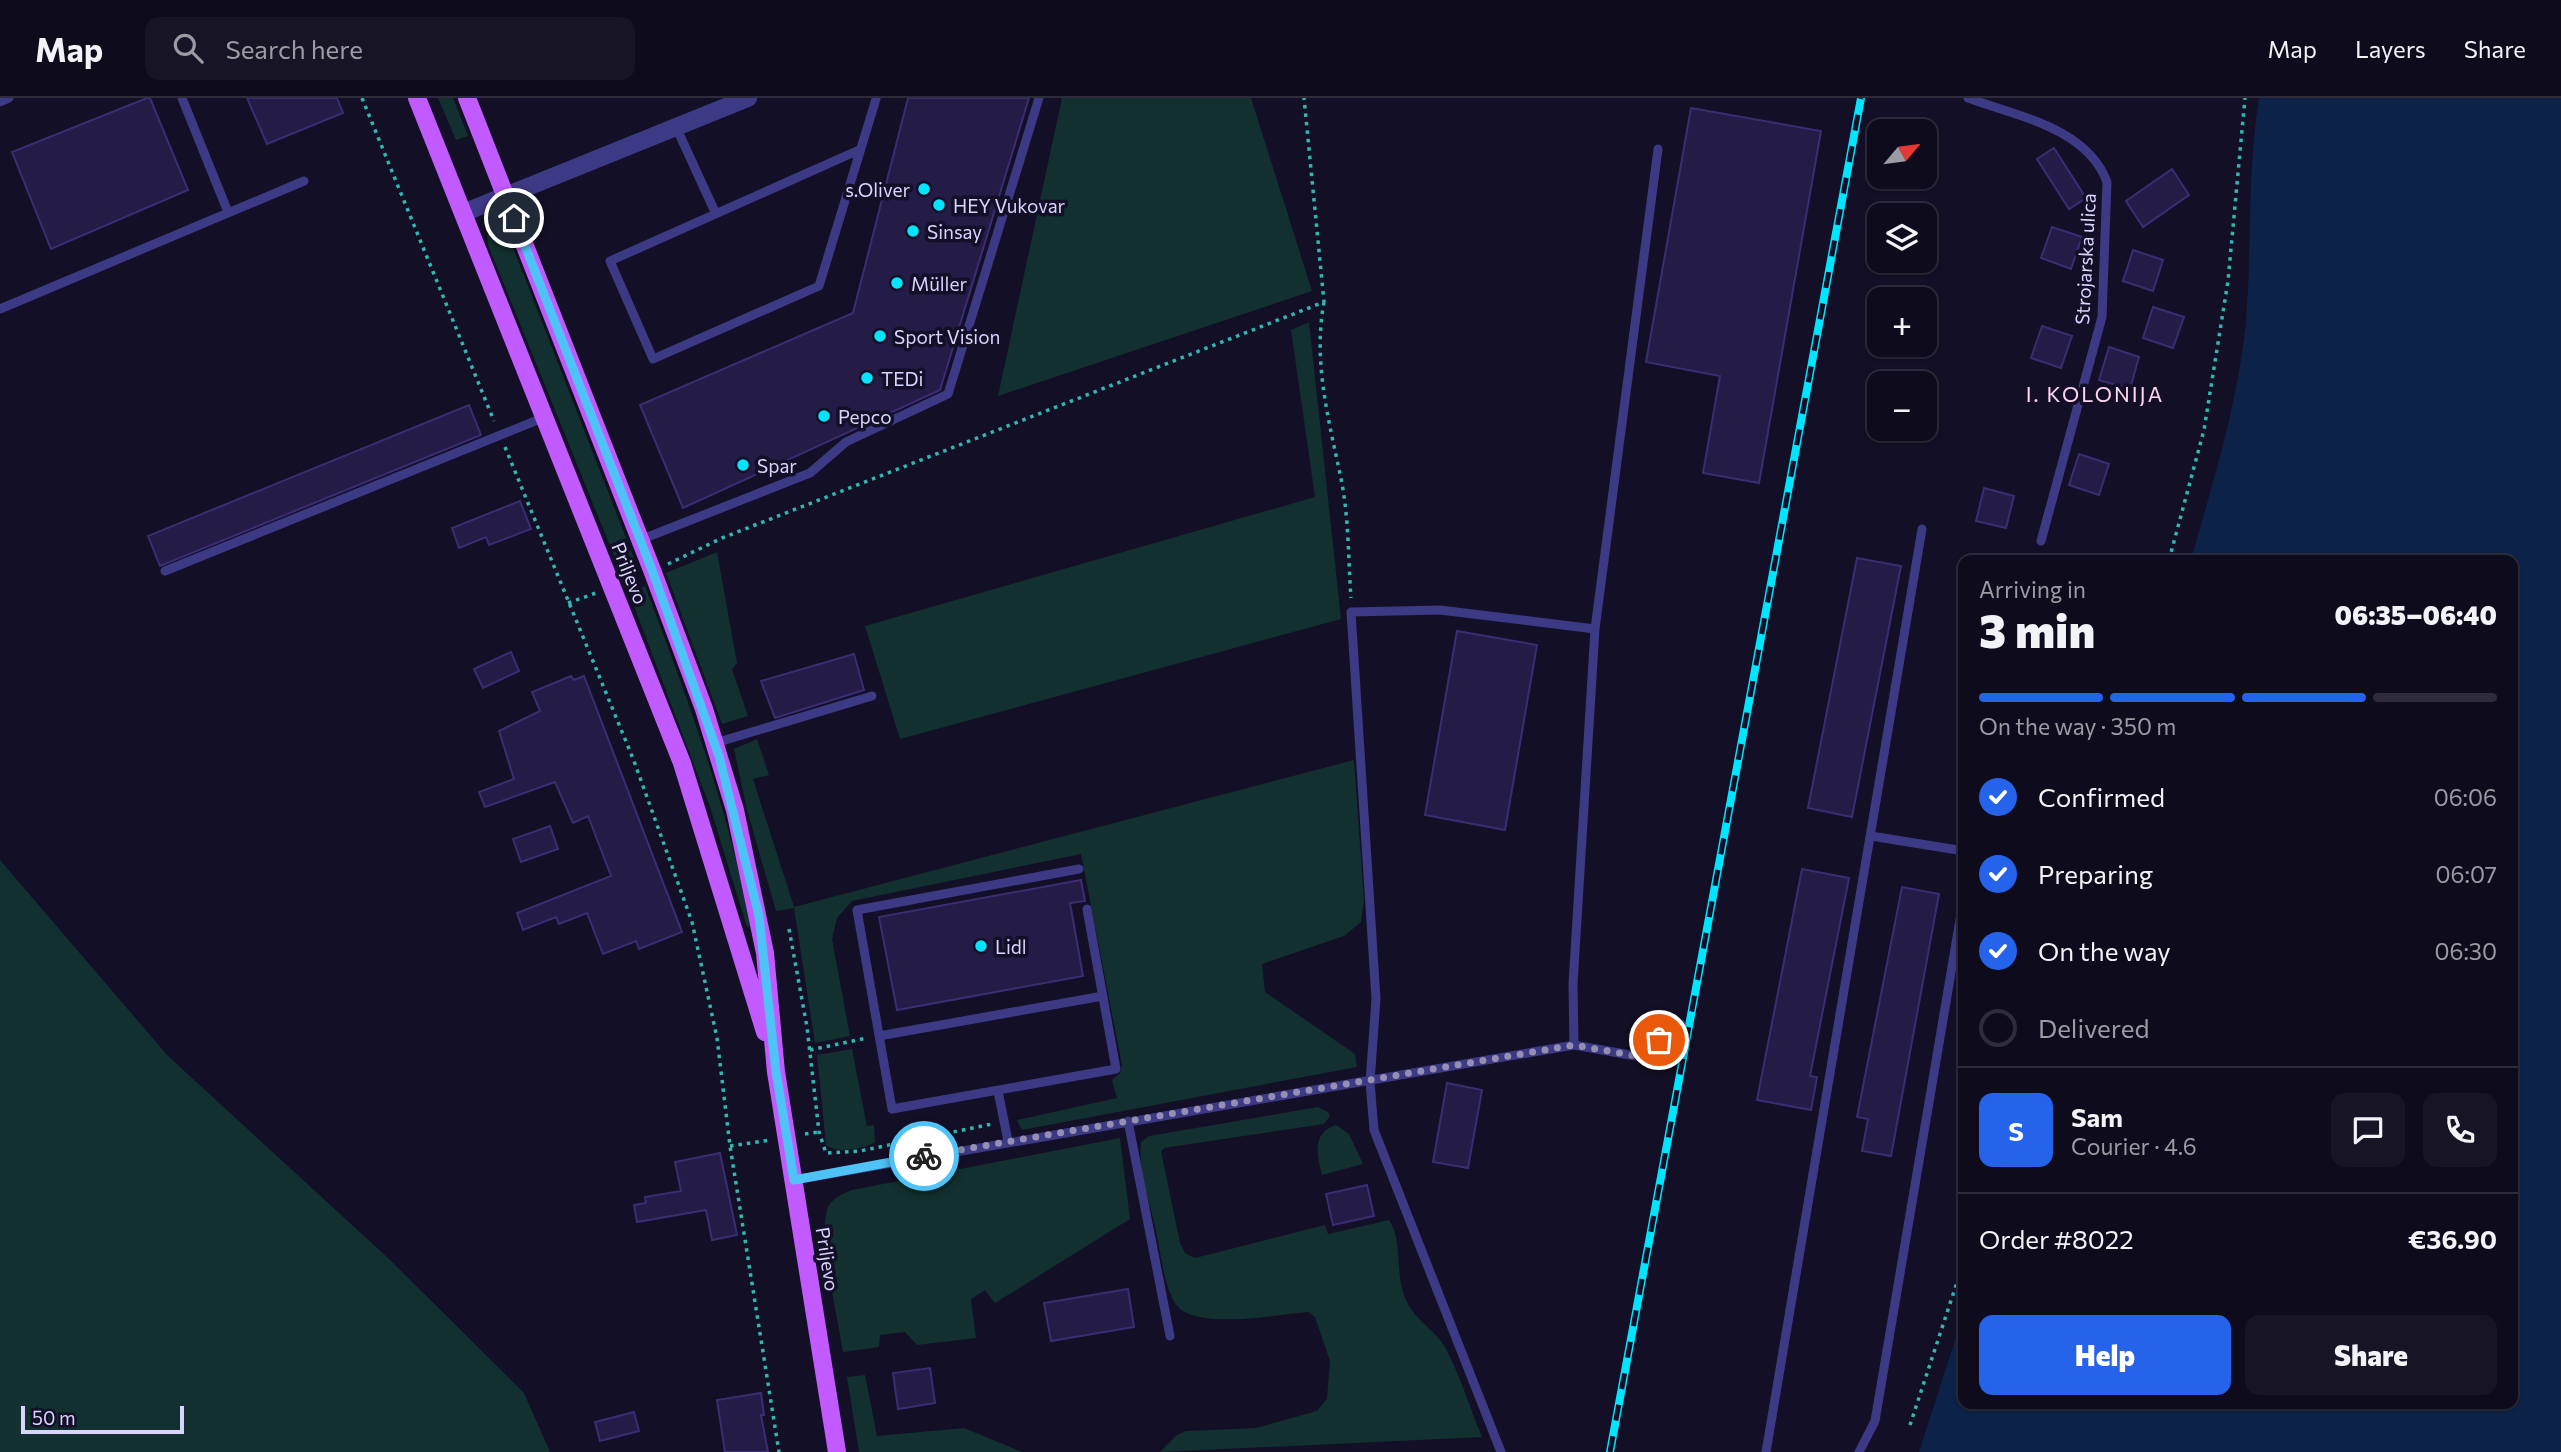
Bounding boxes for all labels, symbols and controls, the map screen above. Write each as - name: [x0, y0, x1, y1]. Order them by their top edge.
- search box: [145, 17, 635, 80]
- text: Map: [35, 28, 103, 69]
- icon: search: [169, 29, 207, 67]
- text: Search here: [225, 33, 363, 64]
- text: Map: [2268, 34, 2317, 63]
- text: Layers: [2355, 34, 2426, 63]
- text: Share: [2464, 34, 2526, 63]
- north arrow: [1867, 119, 1937, 189]
- map controls: [1867, 119, 1937, 441]
- place label: s.Oliver: [845, 178, 910, 201]
- marker: s.Oliver: [916, 181, 932, 197]
- pin: [484, 188, 544, 248]
- street label: Strojarska ulica: [2070, 193, 2100, 325]
- place label: HEY Vukovar: [953, 194, 1066, 217]
- marker: HEY Vukovar: [931, 197, 947, 213]
- icon: home: [495, 199, 533, 237]
- button: layers: [1867, 203, 1937, 273]
- place label: Sinsay: [927, 220, 982, 243]
- marker: Sinsay: [905, 223, 921, 239]
- place label: Müller: [911, 272, 967, 295]
- marker: Müller: [889, 275, 905, 291]
- button: +: [1867, 287, 1937, 357]
- place label: Sport Vision: [894, 325, 1000, 348]
- marker: Sport Vision: [872, 328, 888, 344]
- place label: TEDi: [881, 367, 923, 390]
- marker: TEDi: [859, 370, 875, 386]
- button: −: [1867, 371, 1937, 441]
- district label: I. KOLONIJA: [2026, 381, 2164, 406]
- place label: Pepco: [838, 405, 892, 428]
- marker: Pepco: [816, 408, 832, 424]
- place label: Spar: [757, 454, 797, 477]
- marker: Spar: [735, 457, 751, 473]
- street label: Priljevo: [607, 539, 653, 607]
- text: Arriving in: [1979, 575, 2086, 603]
- text: 06:35–06:40: [2335, 599, 2497, 630]
- text: 3 min: [1979, 601, 2095, 657]
- text: On the way · 350 m: [1979, 712, 2176, 740]
- icon: check: [1979, 778, 2017, 816]
- text: Confirmed: [2038, 781, 2165, 812]
- text: 06:06: [2434, 783, 2497, 811]
- icon: check: [1979, 855, 2017, 893]
- text: Preparing: [2038, 858, 2153, 889]
- text: 06:07: [2436, 860, 2497, 888]
- icon: check: [1979, 932, 2017, 970]
- place label: Lidl: [995, 935, 1027, 958]
- text: On the way: [2038, 935, 2171, 966]
- text: 06:30: [2434, 937, 2497, 965]
- marker: Lidl: [973, 938, 989, 954]
- pin: [1629, 1010, 1689, 1070]
- text: Delivered: [2038, 1012, 2149, 1043]
- icon: bag: [1640, 1021, 1678, 1059]
- button: chat: [2331, 1093, 2405, 1167]
- button: phone: [2423, 1093, 2497, 1167]
- text: Sam: [2071, 1101, 2123, 1132]
- text: S: [2008, 1115, 2024, 1146]
- courier: [889, 1121, 959, 1191]
- text: Courier · 4.6: [2071, 1132, 2197, 1160]
- icon: bike: [905, 1137, 943, 1175]
- text: Order #8022: [1979, 1223, 2134, 1254]
- text: €36.90: [2408, 1223, 2497, 1254]
- street label: Priljevo: [812, 1225, 844, 1293]
- button: Help: [1979, 1315, 2231, 1395]
- button: Share: [2245, 1315, 2497, 1395]
- scale bar: [21, 1403, 184, 1435]
- text: 50 m: [32, 1406, 76, 1429]

